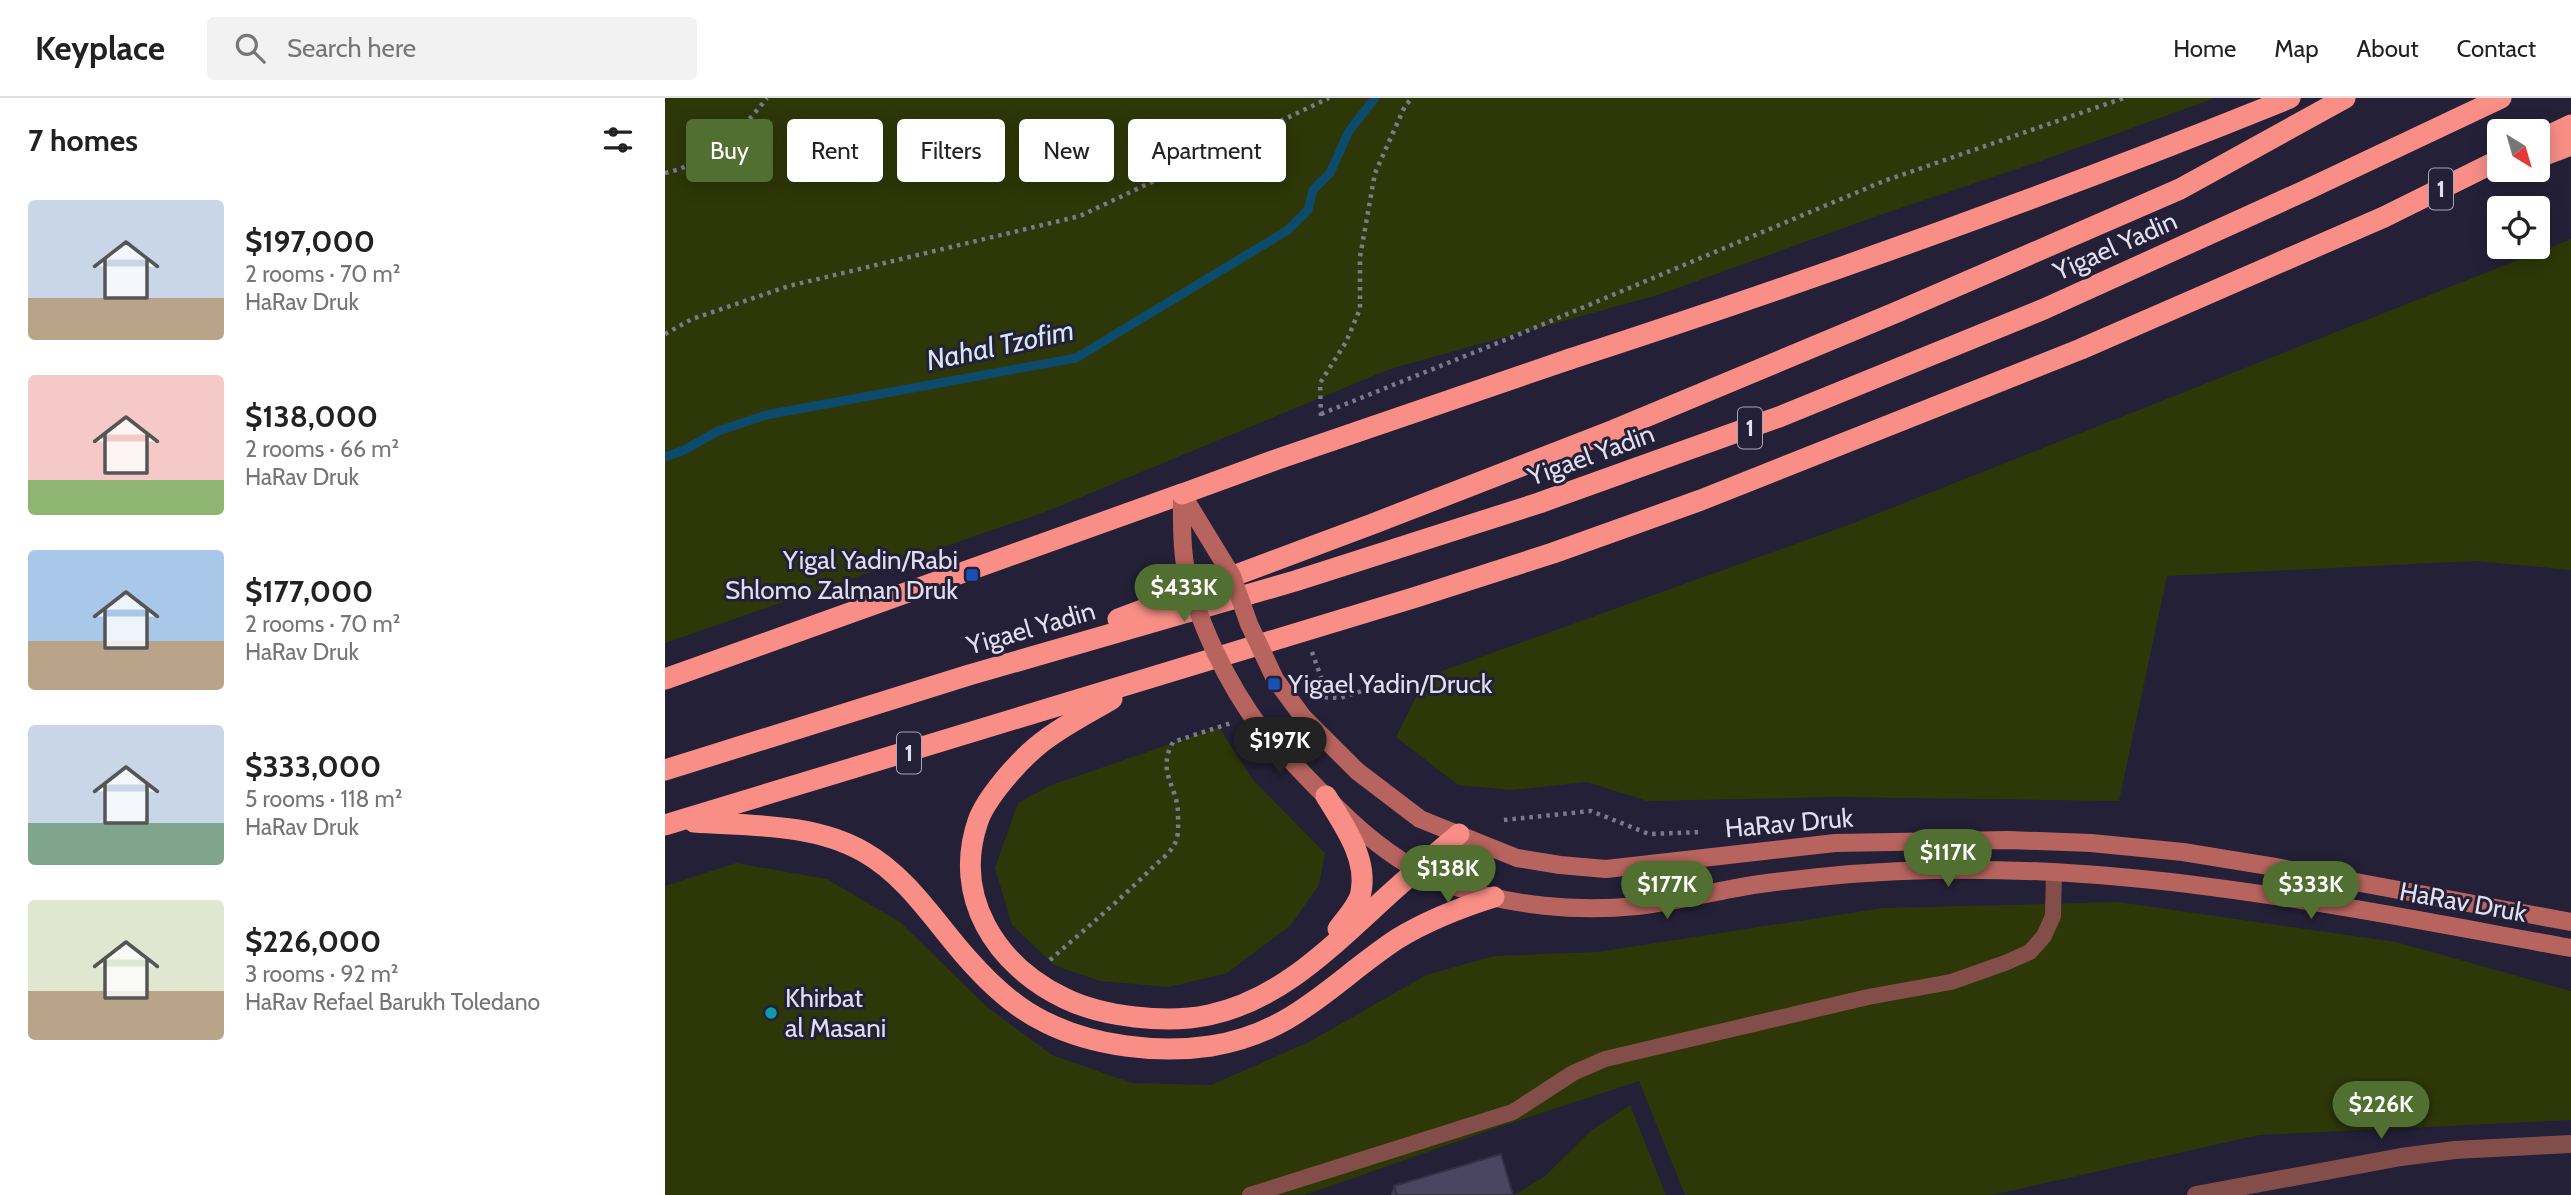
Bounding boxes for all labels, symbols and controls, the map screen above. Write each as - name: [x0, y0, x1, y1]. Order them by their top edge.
- search box: [207, 17, 697, 80]
- text: Keyplace: [35, 28, 165, 68]
- icon: search: [231, 29, 269, 67]
- text: Search here: [287, 32, 416, 64]
- text: Home: [2173, 34, 2236, 63]
- text: Map: [2274, 34, 2319, 63]
- text: About: [2357, 34, 2419, 63]
- text: Contact: [2457, 34, 2536, 63]
- chip: Buy: [686, 119, 773, 182]
- chip: Rent: [787, 119, 883, 182]
- chip: Filters: [897, 119, 1005, 182]
- chip: New: [1019, 119, 1114, 182]
- chip: Apartment: [1128, 119, 1286, 182]
- north arrow: [2487, 119, 2550, 182]
- map controls: [2487, 119, 2550, 259]
- icon: filters: [599, 121, 637, 159]
- text: 7 homes: [28, 122, 138, 159]
- road number: 1: [2429, 168, 2453, 210]
- button: locate: [2487, 196, 2550, 259]
- street label: Yigael Yadin: [2047, 205, 2182, 288]
- text: $197,000: [245, 223, 375, 260]
- icon: home: [84, 228, 168, 312]
- text: 2 rooms · 70 m²: [245, 260, 400, 288]
- text: HaRav Druk: [245, 288, 359, 316]
- water label: Nahal Tzofim: [923, 313, 1077, 377]
- text: $138,000: [245, 398, 378, 435]
- icon: home: [84, 403, 168, 487]
- road number: 1: [1738, 408, 1762, 449]
- street label: Yigael Yadin: [1523, 417, 1658, 493]
- text: 2 rooms · 66 m²: [245, 435, 399, 463]
- text: HaRav Druk: [245, 463, 359, 491]
- place label: Yigal Yadin/Rabi Shlomo Zalman Druk: [725, 544, 958, 606]
- pin: $433K: [1135, 564, 1233, 624]
- marker: Yigal Yadin/Rabi Shlomo Zalman Druk: [964, 567, 980, 583]
- text: $177,000: [245, 573, 373, 610]
- text: $433K: [1151, 573, 1217, 601]
- icon: home: [84, 578, 168, 662]
- street label: Yigael Yadin: [962, 594, 1099, 662]
- text: 2 rooms · 70 m²: [245, 610, 400, 638]
- text: HaRav Druk: [245, 638, 359, 666]
- place label: Yigael Yadin/Druck: [1287, 668, 1493, 700]
- marker: Yigael Yadin/Druck: [1266, 676, 1282, 692]
- pin: $197K: [1231, 718, 1329, 777]
- text: $197K: [1250, 726, 1310, 754]
- road number: 1: [897, 732, 921, 774]
- text: $333,000: [245, 748, 381, 785]
- icon: home: [84, 753, 168, 837]
- text: 5 rooms · 118 m²: [245, 785, 402, 813]
- street label: HaRav Druk: [1724, 801, 1855, 845]
- text: HaRav Druk: [245, 813, 359, 841]
- pin: $117K: [1899, 830, 1997, 889]
- text: $117K: [1920, 838, 1976, 866]
- pin: $138K: [1399, 846, 1497, 905]
- text: $138K: [1417, 854, 1479, 882]
- pin: $177K: [1618, 862, 1716, 921]
- pin: $333K: [2262, 862, 2360, 921]
- text: $177K: [1637, 870, 1697, 898]
- text: $333K: [2279, 870, 2343, 898]
- street label: HaRav Druk: [2397, 875, 2529, 929]
- text: $226,000: [245, 923, 381, 960]
- icon: home: [84, 928, 168, 1012]
- text: 3 rooms · 92 m²: [245, 960, 399, 988]
- place label: Khirbat al Masani: [785, 982, 886, 1044]
- text: HaRav Refael Barukh Toledano: [245, 988, 540, 1016]
- marker: Khirbat al Masani: [763, 1005, 779, 1021]
- pin: $226K: [2332, 1082, 2430, 1141]
- text: $226K: [2348, 1090, 2414, 1118]

